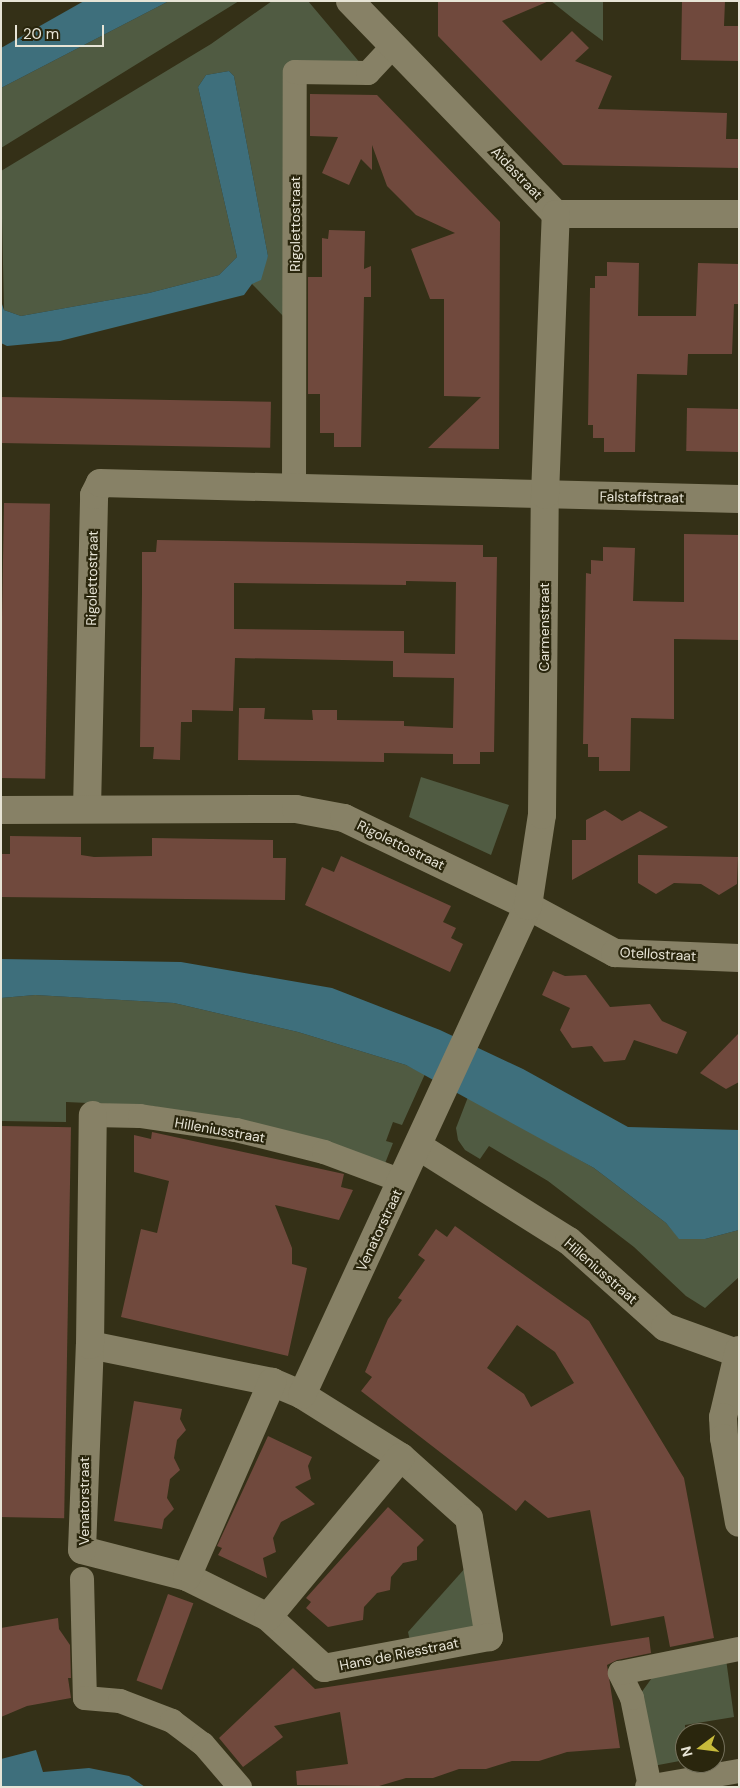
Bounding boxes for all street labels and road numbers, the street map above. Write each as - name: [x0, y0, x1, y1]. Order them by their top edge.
- street label: Aïdastraat: [488, 143, 546, 203]
- street label: Rigolettostraat: [287, 176, 303, 272]
- street label: Falstaffstraat: [599, 488, 685, 506]
- street label: Rigolettostraat: [83, 530, 101, 626]
- street label: Carmenstraat: [536, 582, 552, 672]
- street label: Rigolettostraat: [354, 817, 448, 873]
- street label: Otellostraat: [619, 944, 697, 964]
- street label: Hilleniusstraat: [174, 1114, 266, 1146]
- street label: Venatorstraat: [353, 1186, 405, 1274]
- street label: Hilleniusstraat: [561, 1235, 641, 1307]
- street label: Venatorstraat: [76, 1457, 92, 1545]
- street label: Hans de Riesstraat: [338, 1634, 460, 1674]

